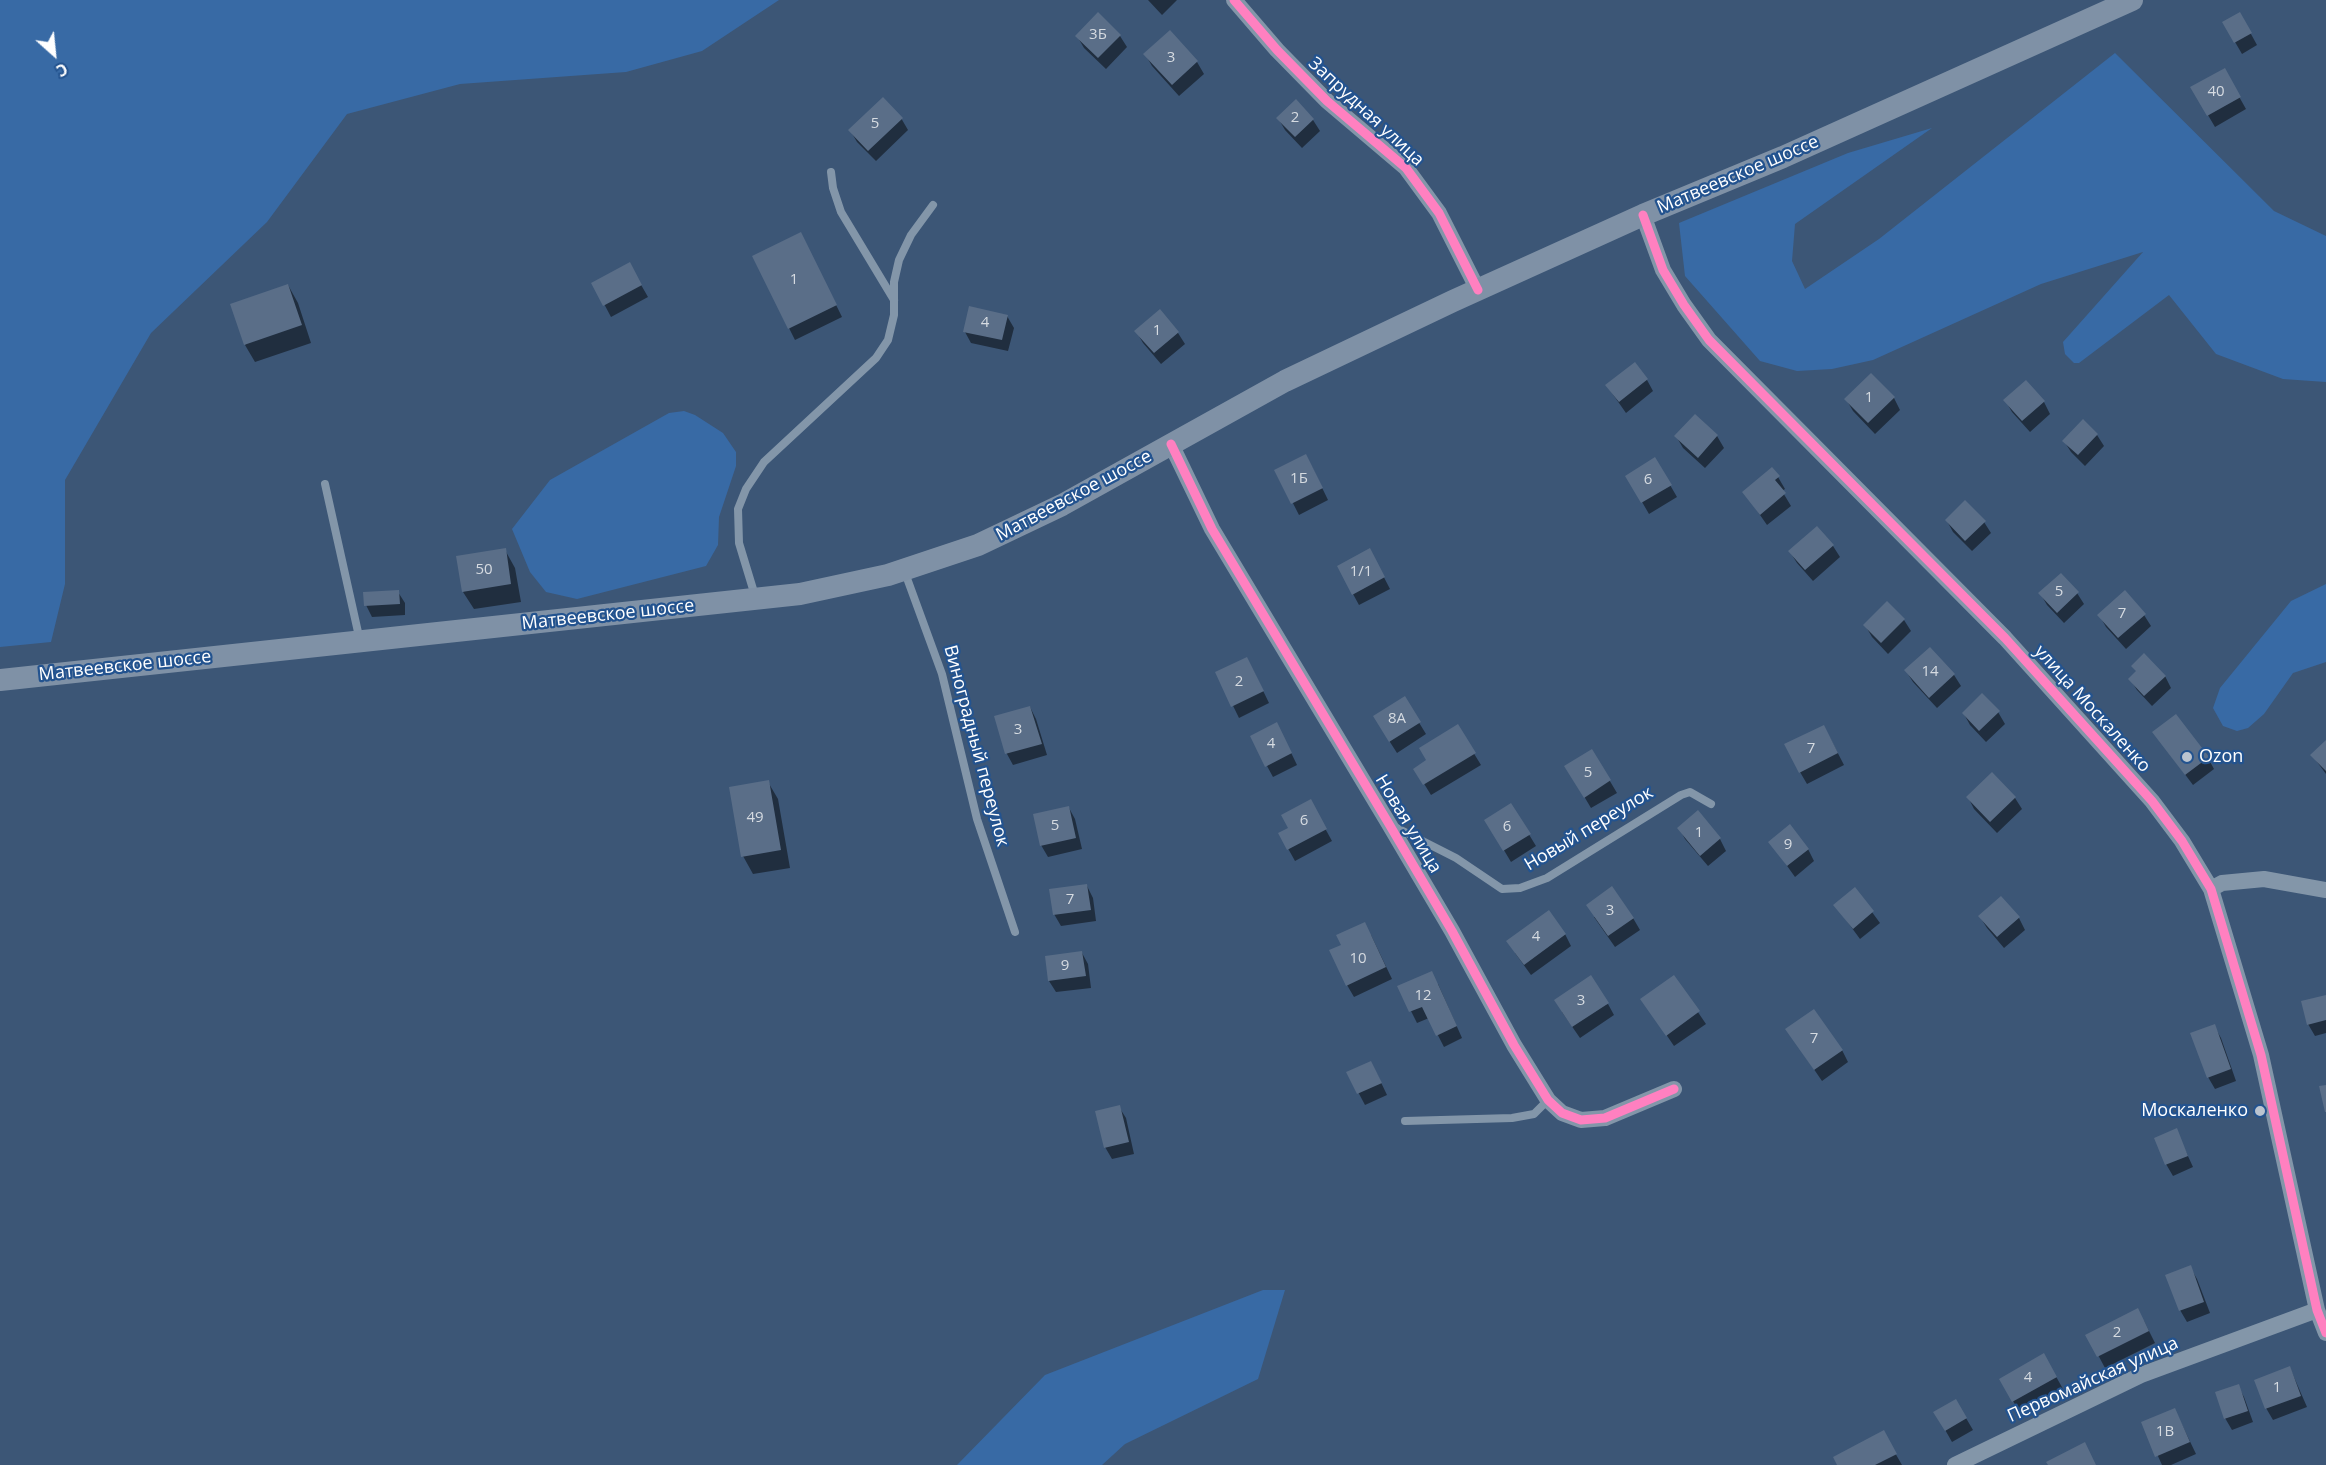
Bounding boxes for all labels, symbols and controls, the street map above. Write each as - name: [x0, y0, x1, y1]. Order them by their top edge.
- north arrow: [24, 24, 84, 84]
- house number: 3Б: [1089, 26, 1107, 44]
- house number: 3: [1167, 49, 1175, 67]
- street label: Запрудная улица: [1304, 53, 1428, 171]
- text: С: [53, 58, 72, 82]
- house number: 40: [2207, 83, 2225, 101]
- house number: 2: [1291, 109, 1299, 127]
- house number: 5: [871, 115, 879, 133]
- street label: Матвеевское шоссе: [1654, 131, 1822, 219]
- house number: 1: [790, 271, 798, 289]
- house number: 4: [981, 314, 989, 332]
- house number: 1: [1153, 322, 1161, 340]
- house number: 1: [1865, 389, 1873, 407]
- street label: Матвеевское шоссе: [992, 446, 1156, 546]
- house number: 1Б: [1290, 470, 1308, 488]
- house number: 6: [1644, 471, 1652, 489]
- house number: 50: [475, 561, 493, 579]
- house number: 1/1: [1350, 563, 1372, 581]
- house number: 5: [2055, 583, 2063, 601]
- street label: Матвеевское шоссе: [521, 595, 695, 635]
- house number: 7: [2118, 605, 2126, 623]
- street label: улица Москаленко: [2029, 641, 2155, 777]
- street label: Виноградный переулок: [939, 643, 1013, 849]
- street label: Матвеевское шоссе: [38, 646, 212, 686]
- house number: 14: [1921, 663, 1939, 681]
- house number: 2: [1235, 673, 1243, 691]
- house number: 8А: [1388, 710, 1406, 728]
- house number: 3: [1014, 721, 1022, 739]
- house number: 4: [1267, 735, 1275, 753]
- house number: 7: [1807, 740, 1815, 758]
- place label: Ozon: [2199, 746, 2243, 768]
- marker: Ozon: [2180, 750, 2194, 764]
- house number: 5: [1584, 764, 1592, 782]
- street label: Новая улица: [1370, 771, 1446, 877]
- street label: Новый переулок: [1521, 782, 1657, 876]
- house number: 49: [746, 809, 764, 827]
- house number: 6: [1300, 812, 1308, 830]
- house number: 5: [1051, 817, 1059, 835]
- house number: 6: [1503, 818, 1511, 836]
- house number: 1: [1695, 824, 1703, 842]
- house number: 9: [1784, 836, 1792, 854]
- house number: 7: [1066, 891, 1074, 909]
- house number: 3: [1606, 902, 1614, 920]
- house number: 4: [1532, 928, 1540, 946]
- house number: 10: [1349, 950, 1367, 968]
- house number: 9: [1061, 957, 1069, 975]
- house number: 12: [1414, 987, 1432, 1005]
- house number: 3: [1577, 992, 1585, 1010]
- house number: 7: [1810, 1030, 1818, 1048]
- place label: Москаленко: [2141, 1100, 2248, 1122]
- marker: Москаленко: [2253, 1104, 2267, 1118]
- house number: 2: [2113, 1324, 2121, 1342]
- street label: Первомайская улица: [2004, 1333, 2182, 1427]
- house number: 4: [2024, 1369, 2032, 1387]
- house number: 1: [2273, 1379, 2281, 1397]
- house number: 1В: [2156, 1423, 2174, 1441]

